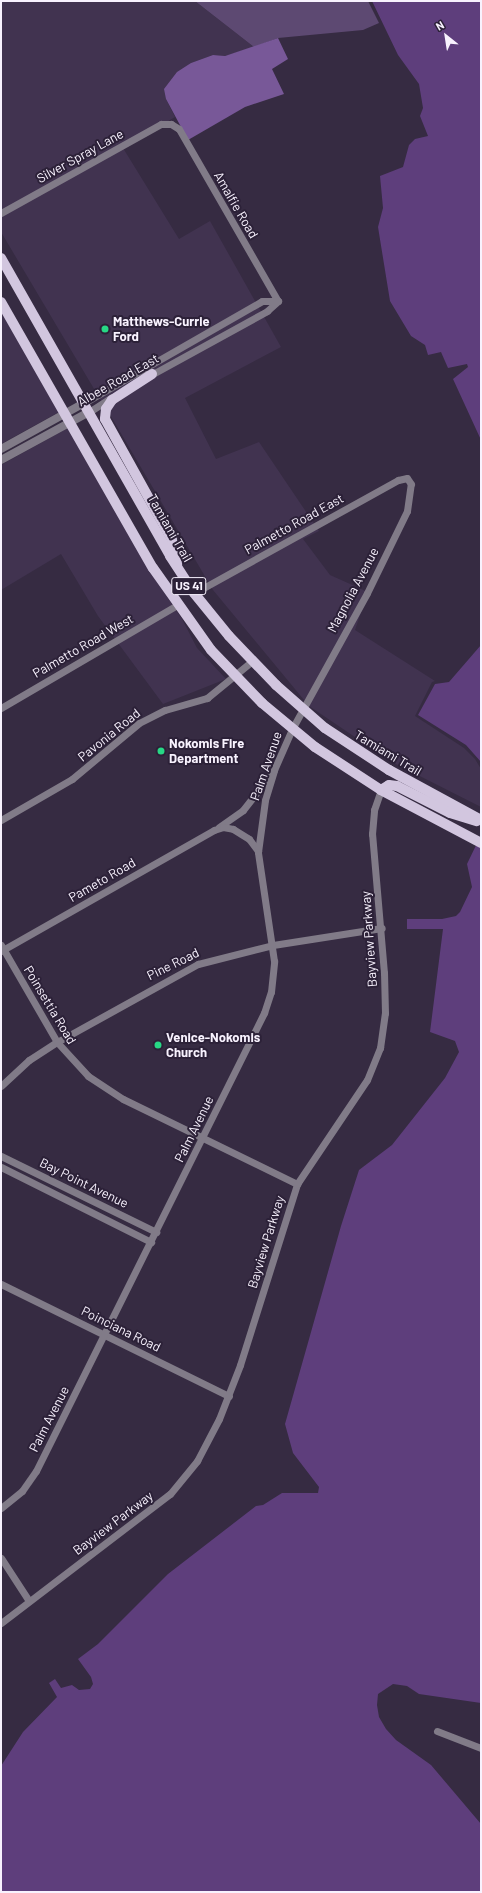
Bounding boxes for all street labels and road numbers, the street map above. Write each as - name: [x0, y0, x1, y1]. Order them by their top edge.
- street label: Silver Spray Lane: [34, 126, 126, 186]
- street label: Amalfie Road: [211, 169, 261, 241]
- street label: Albee Road East: [75, 350, 161, 410]
- street label: Palmetto Road East: [242, 490, 346, 558]
- street label: Tamiami Trail: [144, 491, 196, 565]
- street label: Magnolia Avenue: [324, 545, 382, 635]
- road number: US 41: [171, 576, 207, 596]
- street label: Palmetto Road West: [30, 611, 136, 681]
- street label: Pavonia Road: [75, 705, 143, 765]
- street label: Tamiami Trail: [352, 727, 424, 779]
- street label: Palm Avenue: [247, 729, 285, 803]
- street label: Pameto Road: [66, 855, 138, 905]
- street label: Bayview Parkway: [358, 890, 380, 988]
- street label: Pine Road: [144, 945, 202, 983]
- street label: Poinsettia Road: [20, 963, 80, 1047]
- street label: Palm Avenue: [171, 1093, 217, 1165]
- street label: Bay Point Avenue: [37, 1155, 131, 1211]
- street label: Bayview Parkway: [244, 1194, 288, 1290]
- street label: Poinciana Road: [79, 1303, 163, 1355]
- street label: Palm Avenue: [26, 1383, 72, 1455]
- street label: Bayview Parkway: [70, 1488, 156, 1558]

